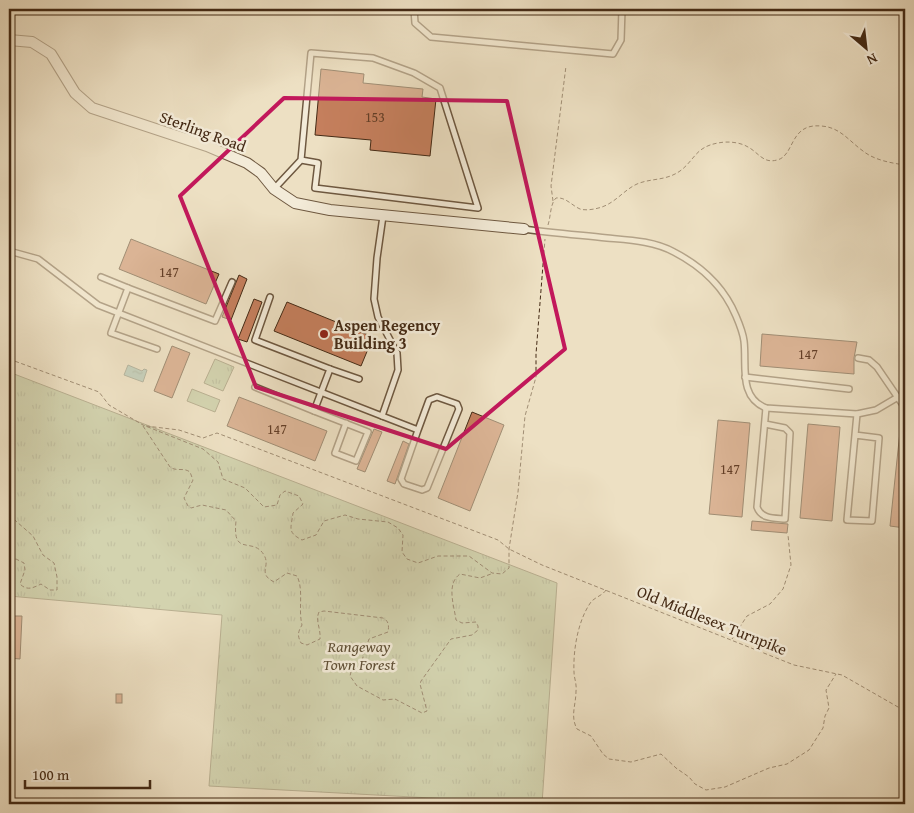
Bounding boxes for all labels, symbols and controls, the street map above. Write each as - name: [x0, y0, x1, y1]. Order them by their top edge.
- north arrow: [842, 22, 892, 72]
- text: N: [863, 48, 881, 71]
- street label: Sterling Road: [156, 104, 250, 158]
- house number: 153: [365, 107, 385, 127]
- house number: 147: [159, 262, 179, 282]
- place label: Aspen Regency Building 3: [334, 313, 441, 355]
- marker: Aspen Regency Building 3: [318, 328, 330, 340]
- house number: 147: [798, 344, 818, 364]
- house number: 147: [267, 419, 287, 439]
- house number: 147: [720, 459, 740, 479]
- street label: Old Middlesex Turnpike: [633, 579, 791, 661]
- park label: Rangeway Town Forest: [323, 634, 396, 676]
- scale bar: [25, 758, 150, 790]
- text: 100 m: [32, 764, 70, 785]

